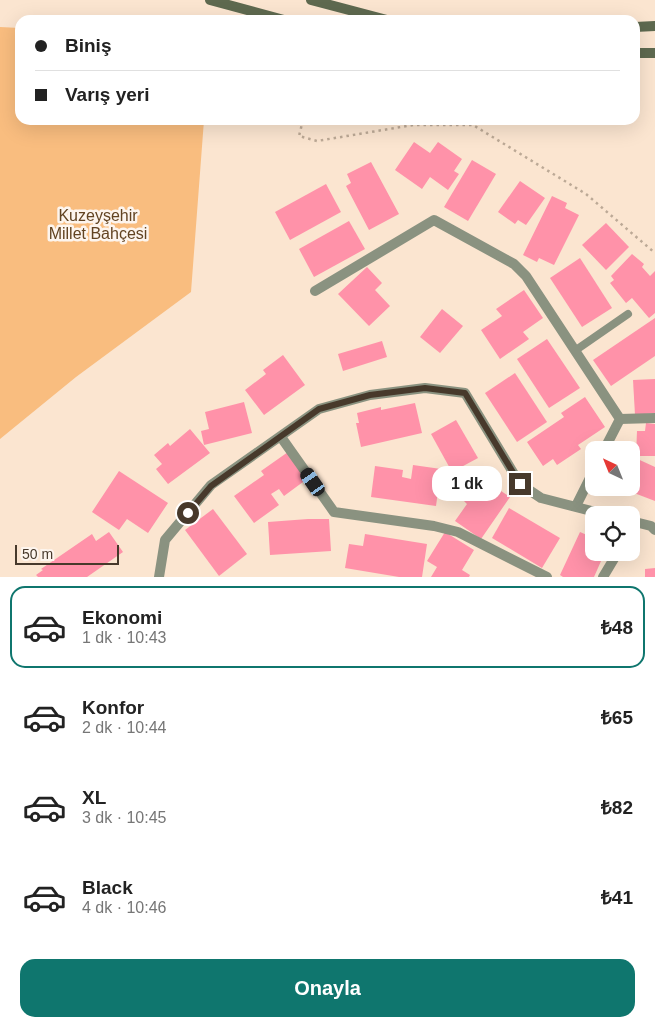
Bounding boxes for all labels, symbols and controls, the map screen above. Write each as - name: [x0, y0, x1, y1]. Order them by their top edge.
- text: Biniş: [65, 35, 111, 56]
- text: Varış yeri: [65, 84, 150, 105]
- park label: Kuzeyşehir Millet Bahçesi: [49, 207, 147, 242]
- north arrow: [585, 441, 640, 496]
- map controls: [585, 441, 640, 561]
- car: [298, 465, 327, 499]
- callout: 1 dk: [432, 466, 502, 502]
- route end: [509, 473, 531, 495]
- text: 1 dk: [451, 475, 483, 492]
- route start: [177, 502, 199, 524]
- button: locate: [585, 506, 640, 561]
- scale bar: [15, 542, 119, 565]
- text: 50 m: [22, 546, 53, 562]
- icon: car: [22, 605, 67, 650]
- text: Ekonomi: [82, 607, 162, 628]
- text: ₺48: [601, 617, 633, 638]
- text: 1 dk · 10:43: [82, 629, 167, 646]
- icon: car: [22, 695, 67, 740]
- text: Konfor: [82, 697, 144, 718]
- text: ₺65: [601, 707, 633, 728]
- text: 2 dk · 10:44: [82, 719, 167, 736]
- icon: car: [22, 785, 67, 830]
- text: XL: [82, 787, 106, 808]
- text: ₺82: [601, 797, 633, 818]
- text: 3 dk · 10:45: [82, 809, 167, 826]
- icon: car: [22, 875, 67, 920]
- text: Black: [82, 877, 133, 898]
- text: ₺41: [601, 887, 633, 908]
- text: 4 dk · 10:46: [82, 899, 167, 916]
- button: Onayla: [20, 959, 635, 1017]

